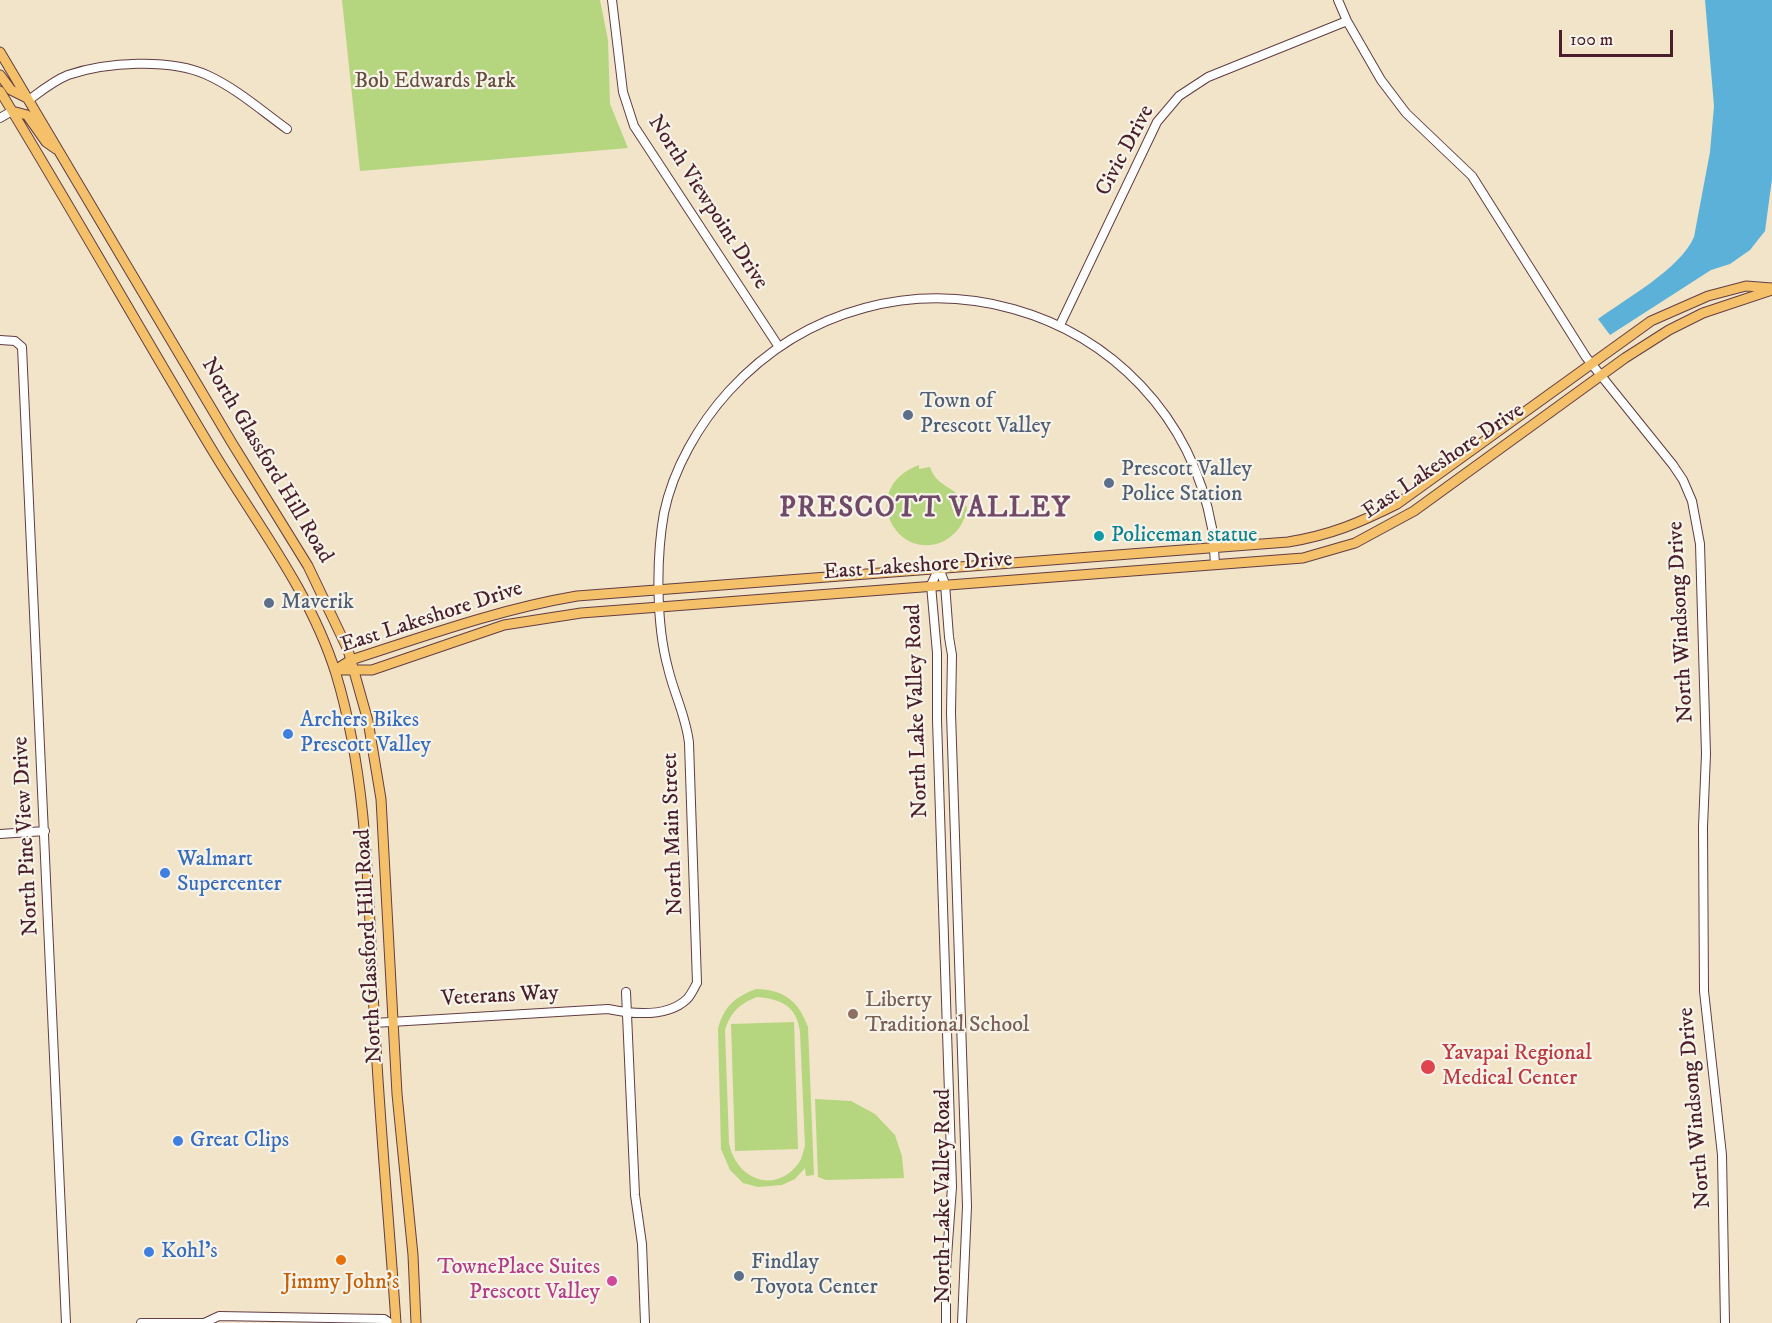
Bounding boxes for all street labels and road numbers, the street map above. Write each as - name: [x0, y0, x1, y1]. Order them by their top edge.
- street label: Civic Drive: [1091, 101, 1161, 201]
- street label: North Viewpoint Drive: [641, 111, 773, 295]
- street label: North Glassford Hill Road: [194, 354, 338, 568]
- street label: East Lakeshore Drive: [1358, 398, 1530, 526]
- street label: North Windsong Drive: [1664, 521, 1700, 723]
- street label: East Lakeshore Drive: [823, 547, 1013, 587]
- street label: East Lakeshore Drive: [338, 576, 526, 660]
- street label: North Lake Valley Road: [901, 603, 935, 819]
- street label: North Pine View Drive: [9, 736, 45, 936]
- street label: North Main Street: [658, 752, 690, 916]
- street label: North Glassford Hill Road: [351, 828, 389, 1064]
- street label: Veterans Way: [441, 981, 559, 1013]
- street label: North Windsong Drive: [1674, 1006, 1718, 1210]
- street label: North Lake Valley Road: [931, 1089, 957, 1303]

